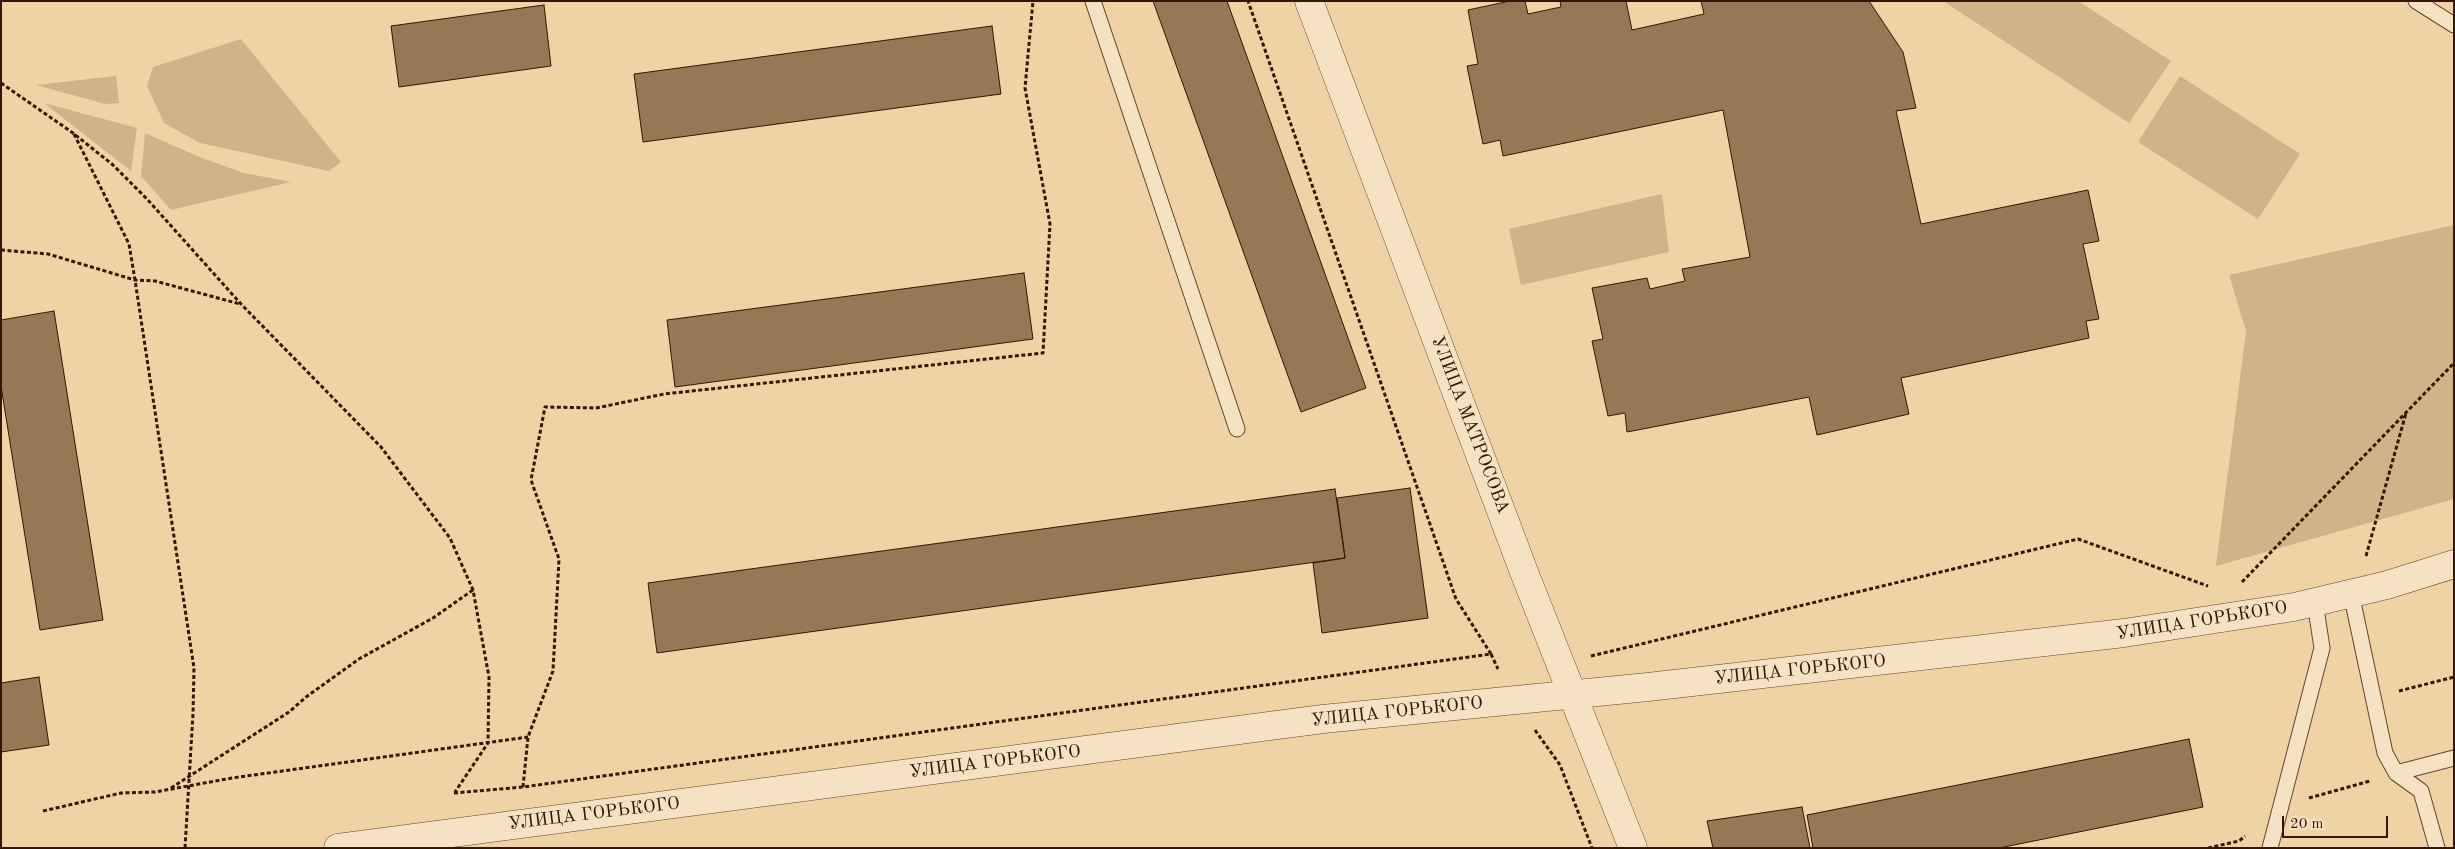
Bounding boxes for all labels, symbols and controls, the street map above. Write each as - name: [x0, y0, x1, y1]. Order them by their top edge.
- street label: УЛИЦА МАТРОСОВА: [1426, 333, 1514, 517]
- street label: УЛИЦА ГОРЬКОГО: [2115, 597, 2289, 645]
- street label: УЛИЦА ГОРЬКОГО: [1713, 650, 1887, 690]
- street label: УЛИЦА ГОРЬКОГО: [1310, 692, 1484, 732]
- street label: УЛИЦА ГОРЬКОГО: [908, 741, 1082, 783]
- street label: УЛИЦА ГОРЬКОГО: [507, 793, 681, 835]
- scale bar: [2285, 806, 2391, 838]
- text: 20 m: [2290, 817, 2324, 832]

